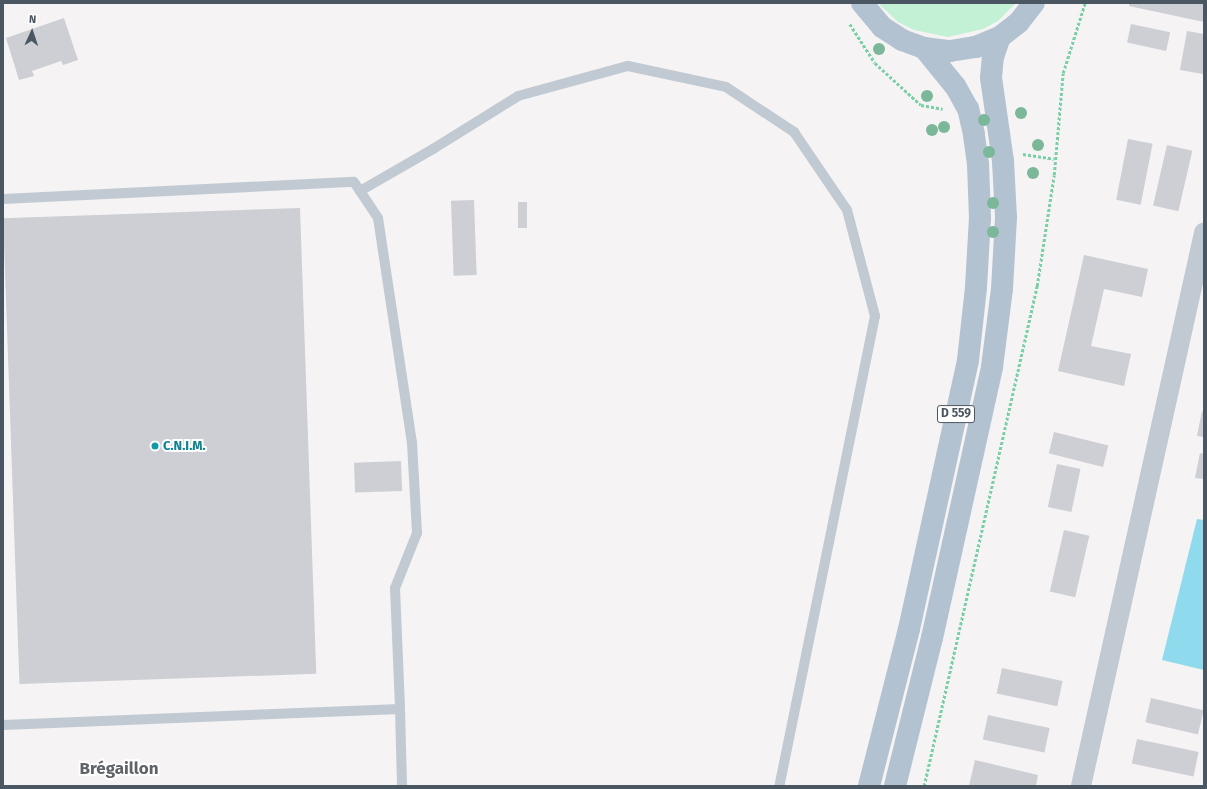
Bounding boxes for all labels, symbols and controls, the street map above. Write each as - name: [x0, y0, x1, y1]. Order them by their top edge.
- north arrow: [12, 12, 52, 52]
- text: N: [29, 13, 37, 26]
- road number: D 559: [937, 404, 975, 424]
- place label: C.N.I.M.: [163, 438, 206, 454]
- marker: C.N.I.M.: [150, 441, 160, 451]
- district label: Brégaillon: [79, 759, 159, 779]

